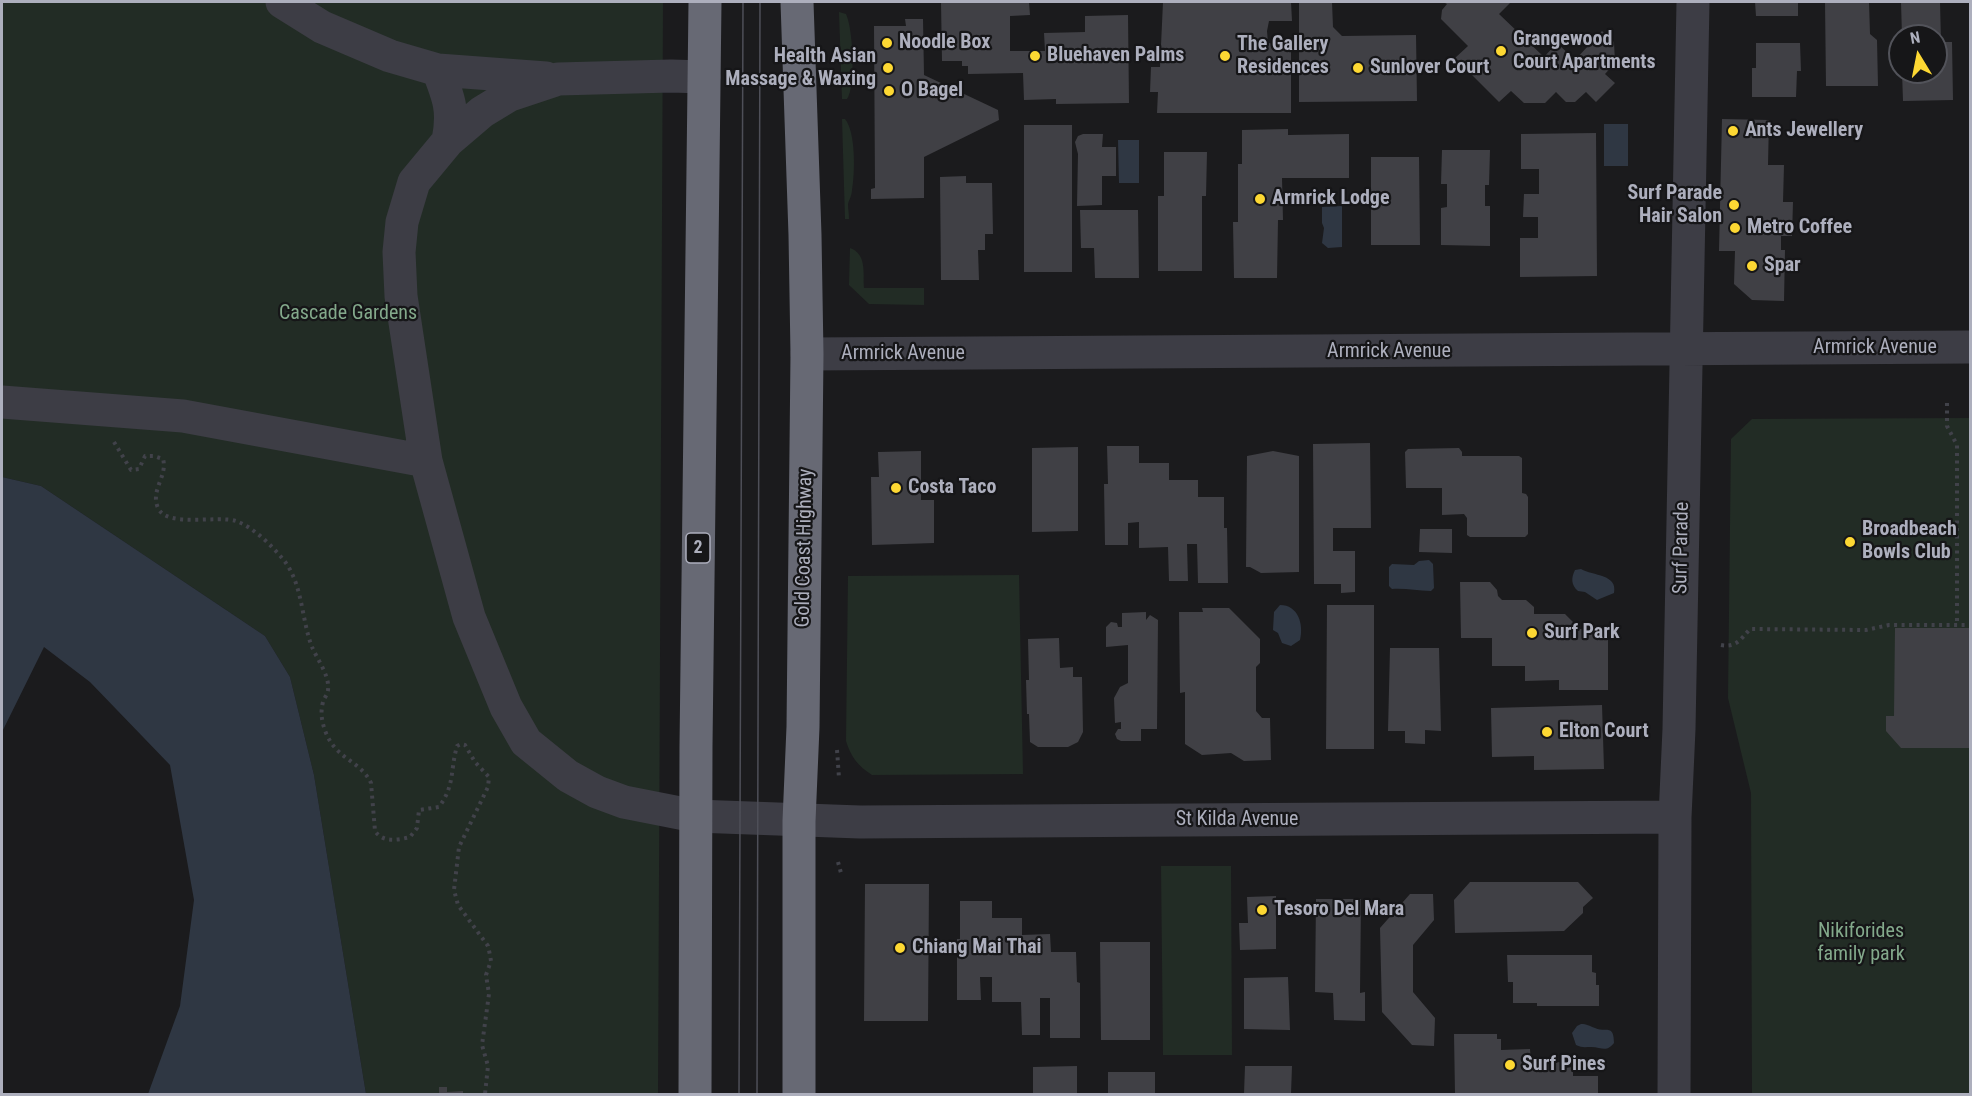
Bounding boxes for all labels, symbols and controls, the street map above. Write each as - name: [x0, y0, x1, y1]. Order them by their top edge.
- north arrow: [1888, 24, 1948, 84]
- place label: Grangewood Court Apartments: [1513, 28, 1656, 75]
- text: N: [1909, 28, 1922, 48]
- place label: Noodle Box: [899, 31, 990, 55]
- place label: The Gallery Residences: [1237, 33, 1329, 80]
- marker: Noodle Box: [880, 36, 894, 50]
- place label: Bluehaven Palms: [1047, 44, 1184, 68]
- marker: Grangewood Court Apartments: [1494, 44, 1508, 58]
- place label: Health Asian Massage & Waxing: [725, 45, 876, 92]
- marker: Bluehaven Palms: [1028, 49, 1042, 63]
- marker: The Gallery Residences: [1218, 49, 1232, 63]
- place label: Sunlover Court: [1370, 56, 1489, 80]
- marker: Health Asian Massage & Waxing: [881, 61, 895, 75]
- marker: Sunlover Court: [1351, 61, 1365, 75]
- place label: O Bagel: [901, 79, 963, 103]
- marker: O Bagel: [882, 84, 896, 98]
- place label: Ants Jewellery: [1745, 119, 1863, 143]
- marker: Ants Jewellery: [1726, 124, 1740, 138]
- place label: Surf Parade Hair Salon: [1627, 182, 1722, 229]
- place label: Armrick Lodge: [1272, 187, 1390, 211]
- marker: Armrick Lodge: [1253, 192, 1267, 206]
- marker: Surf Parade Hair Salon: [1727, 198, 1741, 212]
- place label: Metro Coffee: [1747, 216, 1852, 240]
- marker: Metro Coffee: [1728, 221, 1742, 235]
- place label: Spar: [1764, 254, 1801, 278]
- marker: Spar: [1745, 259, 1759, 273]
- park label: Cascade Gardens: [279, 302, 417, 326]
- street label: Armrick Avenue: [1813, 336, 1937, 360]
- street label: Armrick Avenue: [1327, 340, 1451, 364]
- street label: Armrick Avenue: [841, 342, 965, 366]
- street label: Gold Coast Highway: [792, 468, 818, 628]
- place label: Costa Taco: [908, 476, 996, 500]
- marker: Costa Taco: [889, 481, 903, 495]
- street label: Surf Parade: [1669, 502, 1695, 594]
- place label: Broadbeach Bowls Club: [1862, 518, 1957, 565]
- road number: 2: [686, 533, 710, 563]
- marker: Broadbeach Bowls Club: [1843, 535, 1857, 549]
- place label: Surf Park: [1544, 621, 1619, 645]
- marker: Surf Park: [1525, 626, 1539, 640]
- place label: Elton Court: [1559, 720, 1649, 744]
- marker: Elton Court: [1540, 725, 1554, 739]
- street label: St Kilda Avenue: [1176, 808, 1298, 832]
- place label: Tesoro Del Mara: [1274, 898, 1404, 922]
- marker: Tesoro Del Mara: [1255, 903, 1269, 917]
- park label: Nikiforides family park: [1817, 920, 1905, 967]
- place label: Chiang Mai Thai: [912, 936, 1042, 960]
- marker: Chiang Mai Thai: [893, 941, 907, 955]
- place label: Surf Pines: [1522, 1053, 1606, 1077]
- marker: Surf Pines: [1503, 1058, 1517, 1072]

